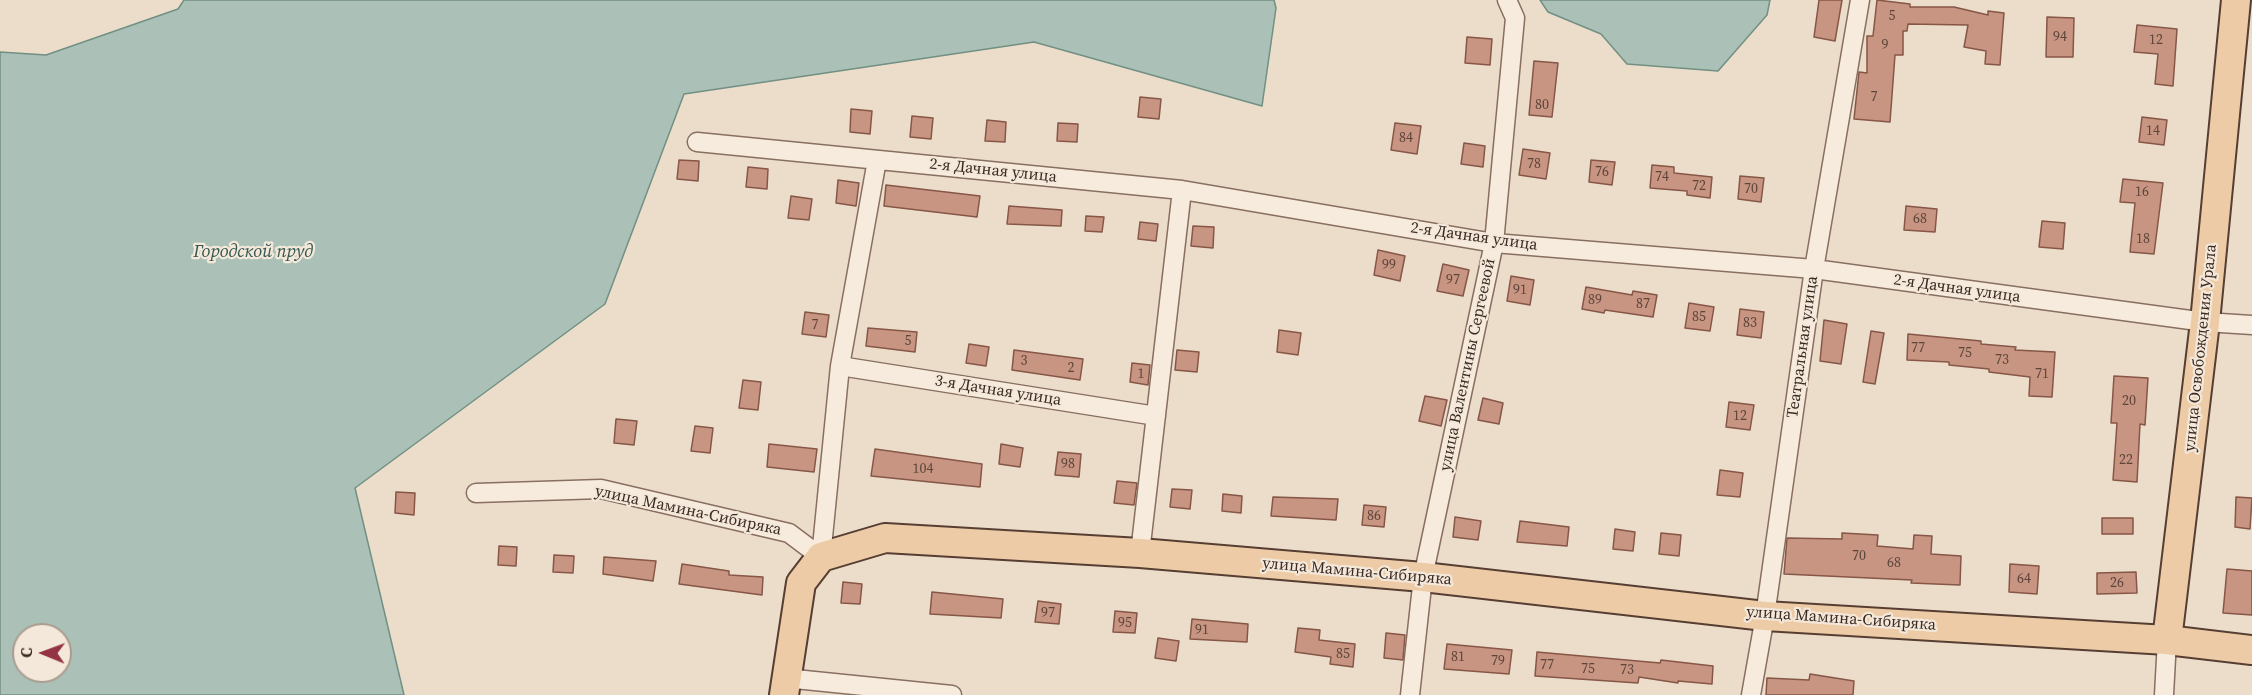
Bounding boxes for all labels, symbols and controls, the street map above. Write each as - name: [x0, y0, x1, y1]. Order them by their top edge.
- house number: 5: [1889, 8, 1895, 24]
- house number: 94: [2053, 29, 2067, 45]
- house number: 12: [2149, 32, 2163, 48]
- house number: 9: [1882, 37, 1888, 53]
- house number: 7: [1871, 89, 1877, 105]
- house number: 80: [1535, 97, 1549, 113]
- house number: 14: [2146, 123, 2160, 139]
- house number: 84: [1399, 130, 1413, 146]
- street label: 2-я Дачная улица: [928, 155, 1058, 187]
- house number: 78: [1527, 156, 1541, 172]
- house number: 76: [1595, 164, 1609, 180]
- house number: 74: [1655, 169, 1669, 185]
- house number: 72: [1692, 178, 1706, 194]
- house number: 70: [1744, 181, 1758, 197]
- house number: 16: [2135, 184, 2149, 200]
- house number: 68: [1913, 211, 1927, 227]
- street label: 2-я Дачная улица: [1409, 219, 1539, 255]
- house number: 18: [2136, 231, 2150, 247]
- water label: Городской пруд: [193, 241, 313, 263]
- street label: улица Освобождения Урала: [2181, 243, 2221, 453]
- house number: 99: [1382, 257, 1396, 273]
- street label: улица Валентины Сергеевой: [1436, 257, 1500, 473]
- street label: 2-я Дачная улица: [1892, 271, 2022, 307]
- house number: 97: [1446, 272, 1460, 288]
- street label: Театральная улица: [1784, 275, 1822, 419]
- house number: 91: [1513, 282, 1527, 298]
- house number: 89: [1588, 292, 1602, 308]
- house number: 87: [1636, 296, 1650, 312]
- house number: 85: [1692, 309, 1706, 325]
- house number: 83: [1743, 315, 1757, 331]
- house number: 7: [812, 317, 818, 333]
- house number: 5: [905, 333, 911, 349]
- house number: 77: [1911, 340, 1925, 356]
- house number: 75: [1958, 345, 1972, 361]
- house number: 73: [1995, 352, 2009, 368]
- house number: 3: [1021, 353, 1027, 369]
- house number: 2: [1068, 360, 1074, 376]
- house number: 1: [1138, 366, 1144, 382]
- house number: 71: [2035, 366, 2049, 382]
- street label: 3-я Дачная улица: [933, 372, 1063, 410]
- house number: 20: [2122, 393, 2136, 409]
- house number: 12: [1733, 408, 1747, 424]
- house number: 22: [2119, 452, 2133, 468]
- house number: 98: [1061, 456, 1075, 472]
- house number: 104: [913, 461, 933, 477]
- street label: улица Мамина-Сибиряка: [593, 482, 783, 540]
- house number: 86: [1367, 508, 1381, 524]
- house number: 70: [1852, 548, 1866, 564]
- street label: улица Мамина-Сибиряка: [1261, 554, 1453, 590]
- house number: 68: [1887, 555, 1901, 571]
- house number: 64: [2017, 571, 2031, 587]
- house number: 26: [2110, 575, 2124, 591]
- street label: улица Мамина-Сибиряка: [1746, 603, 1936, 635]
- house number: 97: [1041, 605, 1055, 621]
- house number: 95: [1118, 615, 1132, 631]
- house number: 91: [1195, 622, 1209, 638]
- north arrow: [12, 623, 72, 683]
- house number: 85: [1336, 646, 1350, 662]
- text: С: [15, 648, 37, 658]
- house number: 81: [1451, 649, 1465, 665]
- house number: 79: [1491, 653, 1505, 669]
- house number: 77: [1540, 657, 1554, 673]
- house number: 75: [1581, 661, 1595, 677]
- house number: 73: [1620, 662, 1634, 678]

